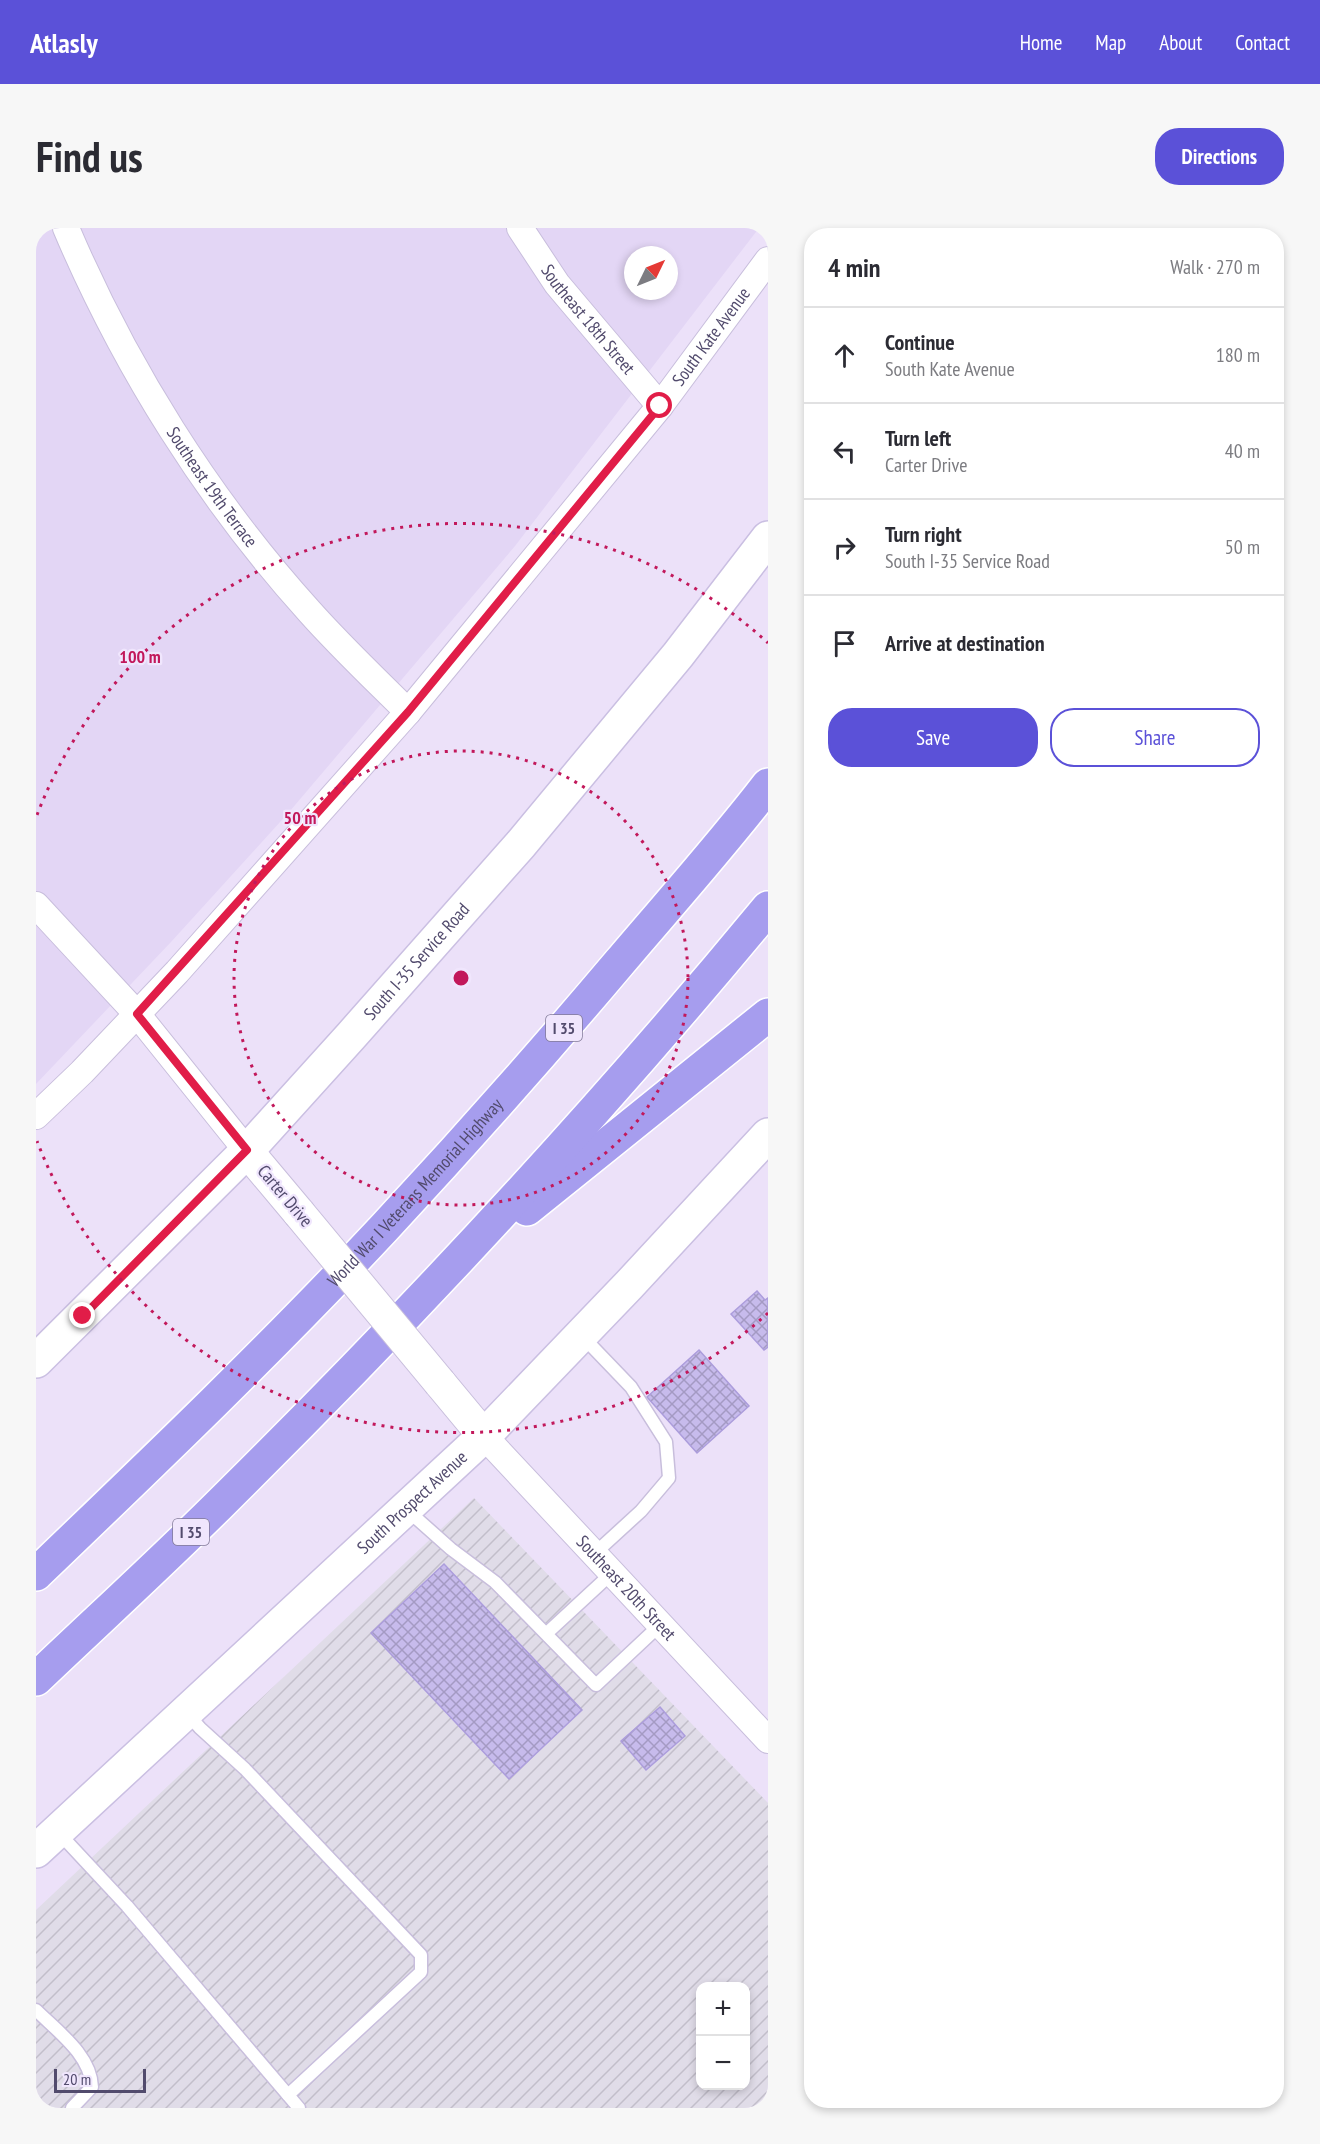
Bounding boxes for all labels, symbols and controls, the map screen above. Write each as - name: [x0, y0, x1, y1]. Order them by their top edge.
- text: Atlasly: [30, 24, 98, 61]
- text: Home: [1020, 29, 1062, 56]
- text: Map: [1095, 29, 1126, 56]
- text: About: [1159, 29, 1202, 56]
- text: Contact: [1235, 29, 1290, 56]
- button: Directions: [1155, 128, 1284, 185]
- text: Find us: [36, 129, 143, 184]
- north arrow: [624, 246, 678, 300]
- text: 4 min: [828, 251, 881, 284]
- text: Walk · 270 m: [1170, 254, 1260, 280]
- street label: Southeast 18th Street: [536, 260, 640, 379]
- street label: South Kate Avenue: [667, 283, 755, 390]
- text: Continue: [885, 328, 955, 356]
- icon: ahead: [828, 339, 861, 372]
- text: 180 m: [1216, 342, 1260, 368]
- text: South Kate Avenue: [885, 356, 1015, 382]
- route start: [646, 392, 672, 418]
- street label: Southeast 19th Terrace: [162, 422, 263, 552]
- text: Turn left: [885, 424, 951, 452]
- icon: left: [828, 435, 861, 468]
- text: 40 m: [1225, 438, 1260, 464]
- text: Carter Drive: [885, 452, 968, 478]
- text: Turn right: [885, 520, 962, 548]
- icon: right: [828, 531, 861, 564]
- text: 50 m: [1225, 534, 1260, 560]
- text: South I-35 Service Road: [885, 548, 1050, 574]
- icon: arrive: [828, 627, 861, 660]
- text: Arrive at destination: [885, 629, 1045, 657]
- text: 100 m: [119, 645, 161, 668]
- button: Save: [828, 708, 1038, 767]
- button: Share: [1050, 708, 1260, 767]
- text: 50 m: [284, 806, 316, 829]
- street label: South I-35 Service Road: [359, 898, 474, 1025]
- centre of rings: [451, 968, 471, 988]
- road number: I 35: [546, 1015, 582, 1041]
- street label: World War I Veterans Memorial Highway: [322, 1093, 508, 1291]
- street label: Carter Drive: [253, 1160, 318, 1232]
- route end: [69, 1302, 95, 1328]
- street label: South Prospect Avenue: [352, 1445, 472, 1559]
- road number: I 35: [173, 1519, 209, 1545]
- street label: Southeast 20th Street: [572, 1530, 681, 1645]
- map controls: [696, 1982, 750, 2090]
- button: +: [696, 1982, 750, 2036]
- button: −: [696, 2036, 750, 2090]
- scale bar: [54, 2066, 146, 2094]
- text: 20 m: [63, 2069, 91, 2089]

